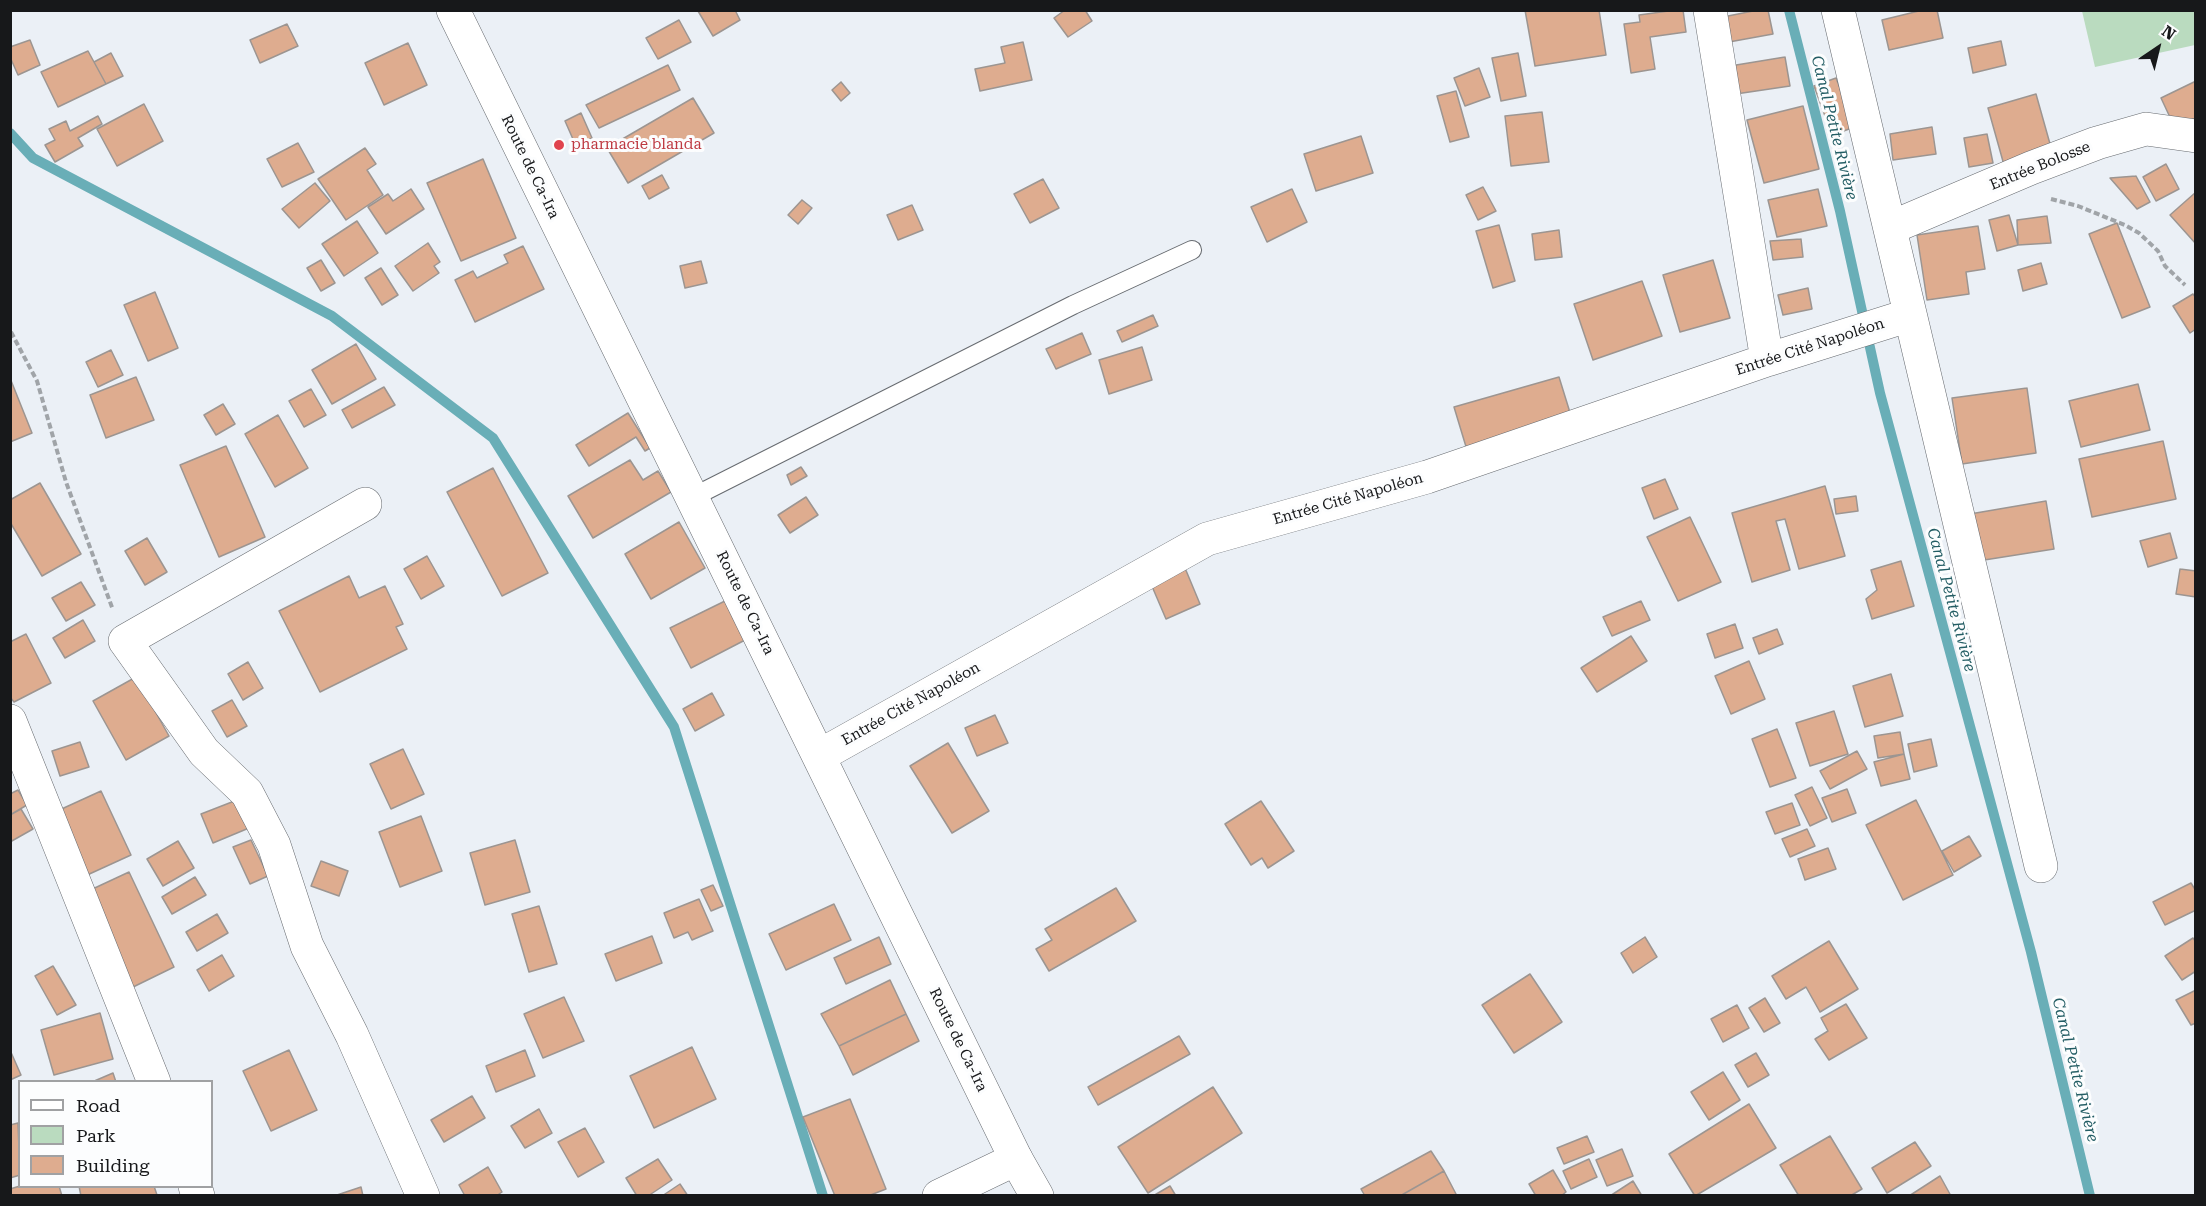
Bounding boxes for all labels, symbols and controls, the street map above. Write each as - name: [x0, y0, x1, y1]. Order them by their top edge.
- north arrow: [2128, 18, 2188, 78]
- text: N: [2158, 22, 2179, 44]
- water label: Canal Petite Rivière: [1807, 54, 1861, 202]
- street label: Route de Ca-Ira: [497, 112, 563, 222]
- place label: pharmacie blanda: [571, 136, 702, 154]
- marker: pharmacie blanda: [552, 138, 566, 152]
- street label: Entrée Bolosse: [1987, 138, 2093, 194]
- street label: Entrée Cité Napoléon: [1733, 314, 1887, 380]
- street label: Entrée Cité Napoléon: [1271, 469, 1425, 529]
- water label: Canal Petite Rivière: [1923, 526, 1979, 674]
- street label: Route de Ca-Ira: [712, 548, 778, 658]
- street label: Entrée Cité Napoléon: [839, 659, 983, 749]
- street label: Route de Ca-Ira: [925, 985, 991, 1095]
- water label: Canal Petite Rivière: [2048, 996, 2102, 1144]
- legend: [18, 1080, 213, 1188]
- text: Road: [76, 1095, 120, 1116]
- text: Park: [76, 1125, 116, 1146]
- text: Building: [76, 1155, 150, 1176]

